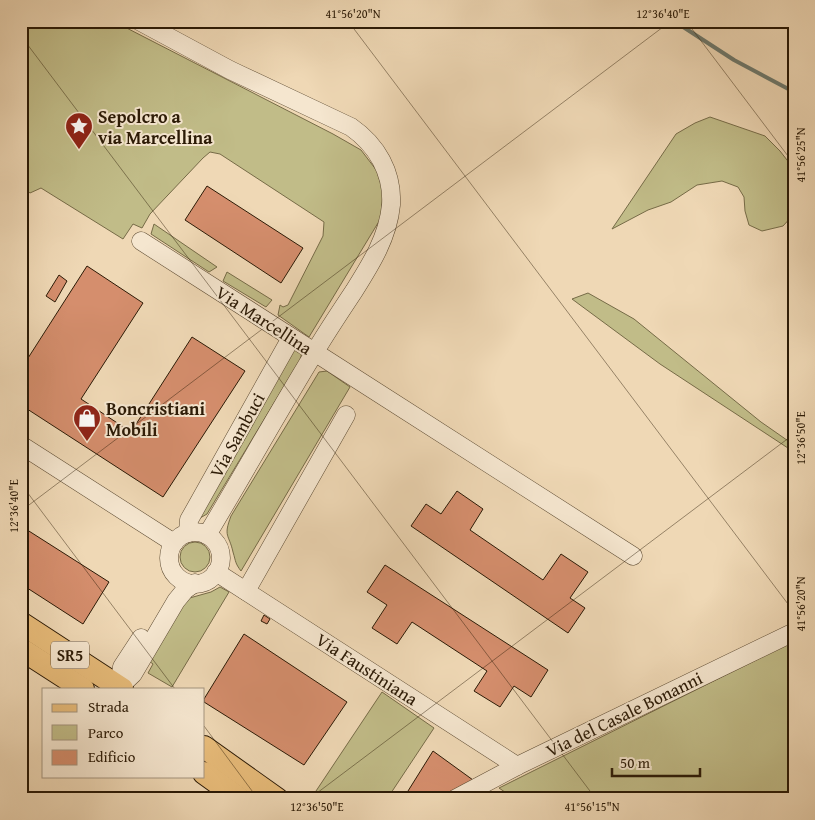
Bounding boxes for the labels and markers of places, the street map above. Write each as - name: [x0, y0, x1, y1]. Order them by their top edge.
- place label: Sepolcro a via Marcellina: [98, 103, 213, 151]
- place icon: Sepolcro a via Marcellina: [64, 111, 94, 150]
- place label: Boncristiani Mobili: [106, 395, 205, 443]
- shop icon: Boncristiani Mobili: [72, 403, 102, 442]

